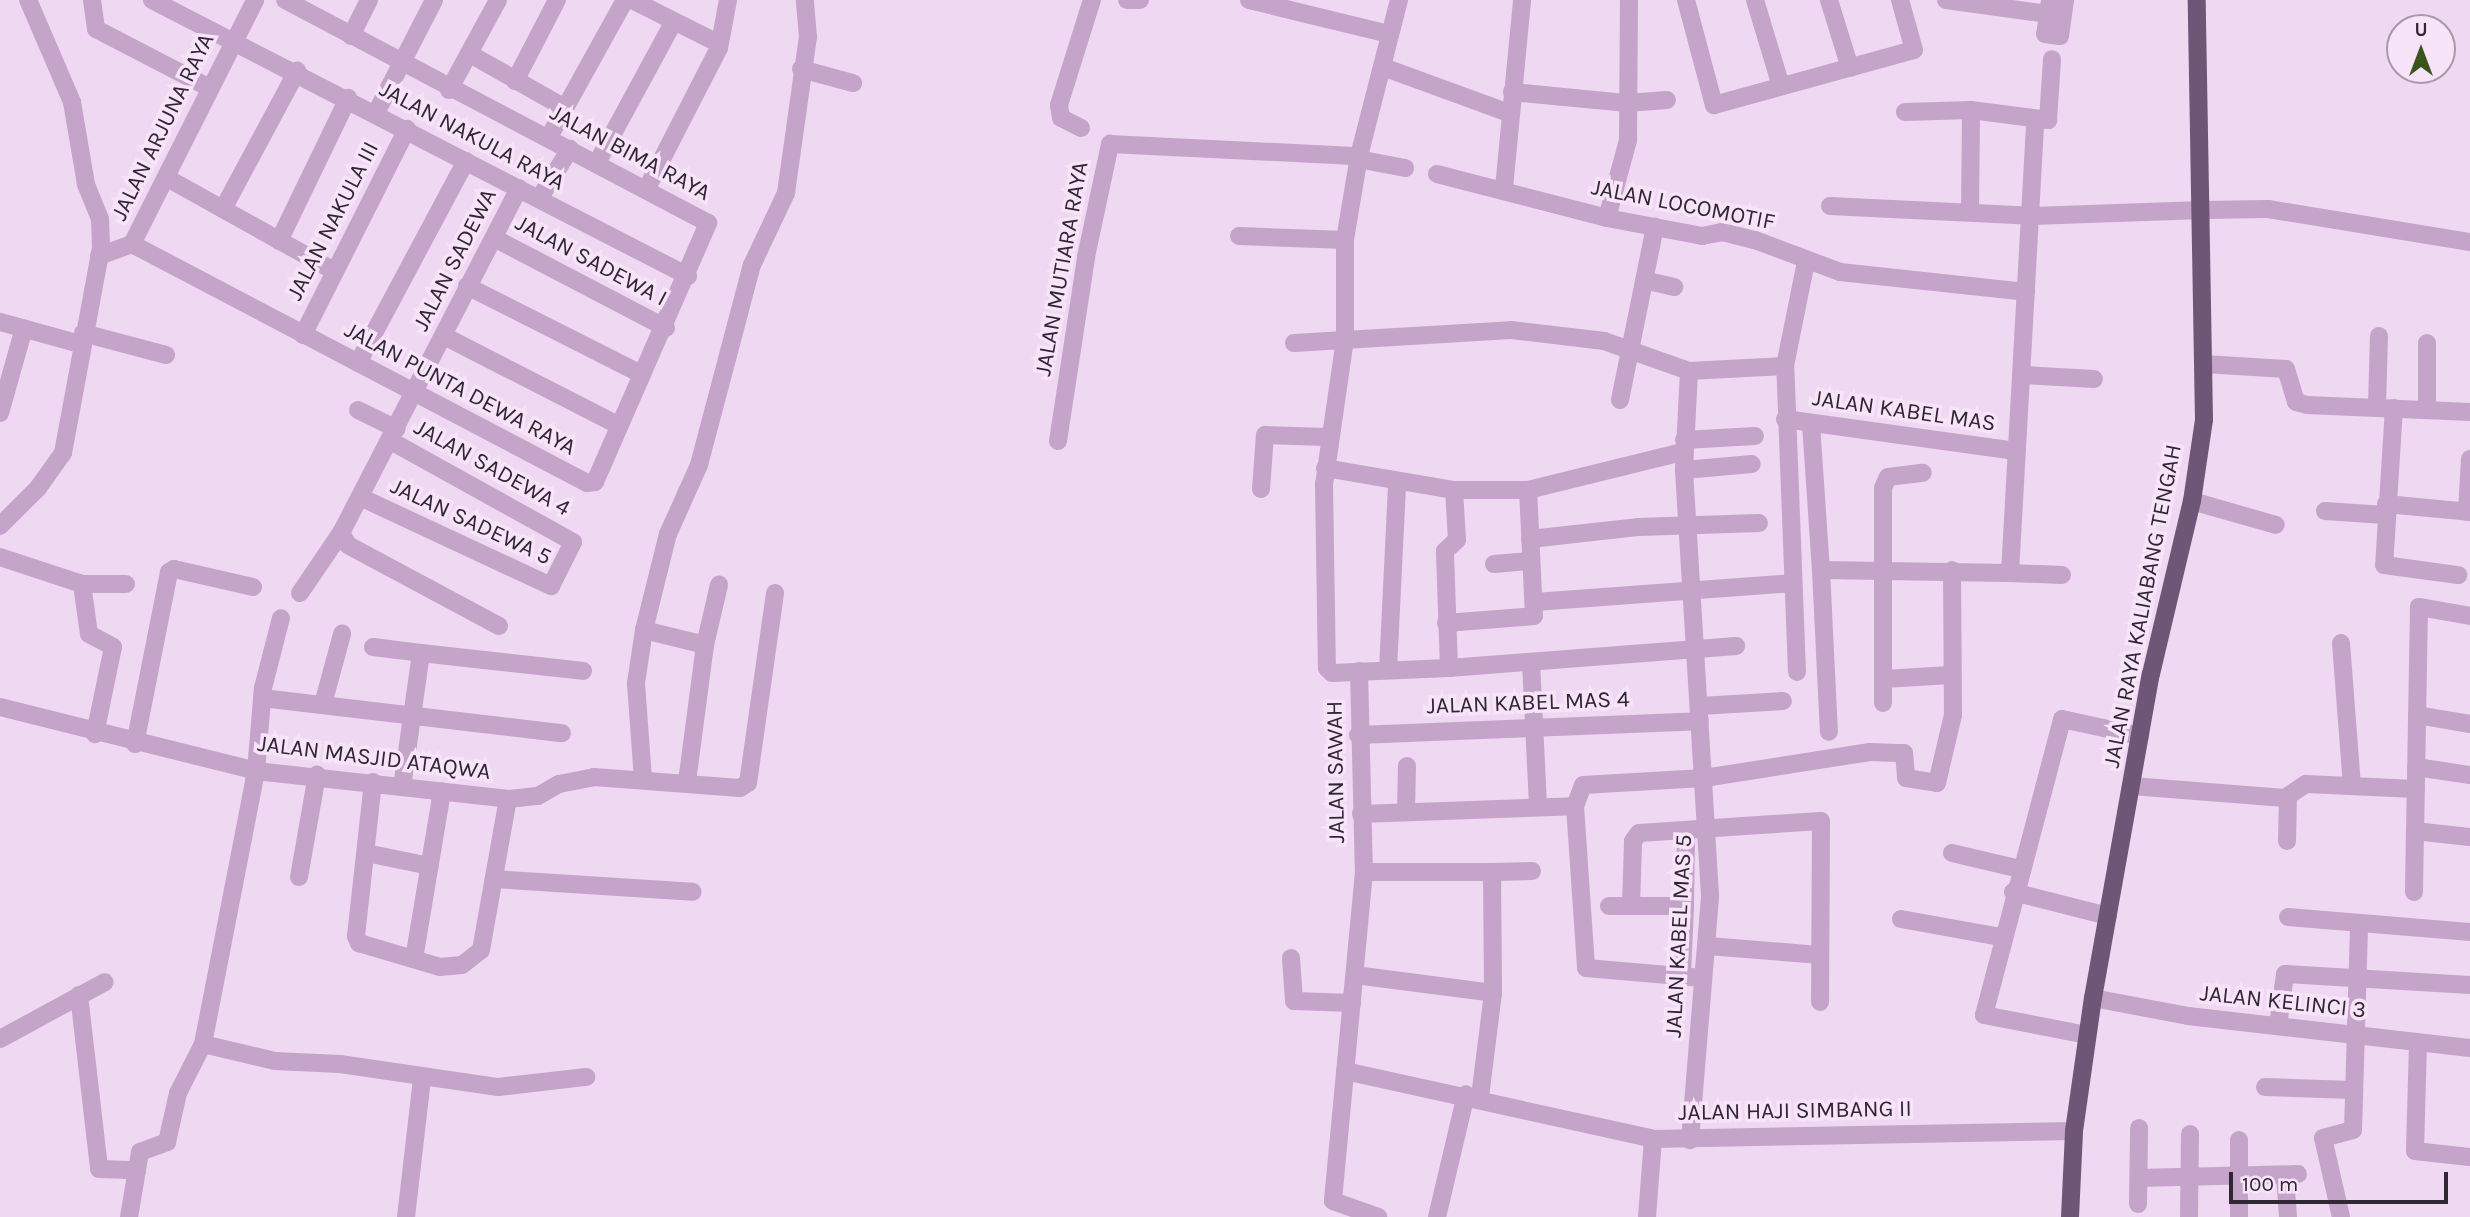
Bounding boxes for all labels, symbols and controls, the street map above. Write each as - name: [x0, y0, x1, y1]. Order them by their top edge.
- north arrow: [2386, 14, 2456, 84]
- text: U: [2414, 19, 2428, 41]
- street label: JALAN ARJUNA RAYA: [106, 29, 220, 225]
- street label: JALAN NAKULA RAYA: [375, 75, 569, 197]
- street label: JALAN BIMA RAYA: [545, 99, 715, 207]
- street label: JALAN NAKULA III: [281, 137, 385, 305]
- street label: JALAN MUTIARA RAYA: [1030, 160, 1094, 378]
- street label: JALAN LOCOMOTIF: [1589, 174, 1777, 236]
- street label: JALAN SADEWA: [407, 184, 503, 336]
- street label: JALAN SADEWA I: [510, 209, 672, 313]
- street label: JALAN PUNTA DEWA RAYA: [340, 316, 580, 462]
- street label: JALAN KABEL MAS: [1811, 384, 1997, 438]
- street label: JALAN SADEWA 4: [409, 414, 575, 522]
- street label: JALAN RAYA KALIABANG TENGAH: [2098, 442, 2188, 770]
- street label: JALAN SADEWA 5: [386, 473, 556, 571]
- street label: JALAN KABEL MAS 4: [1426, 686, 1630, 720]
- street label: JALAN SAWAH: [1321, 700, 1351, 844]
- street label: JALAN MASJID ATAQWA: [256, 730, 492, 786]
- street label: JALAN KABEL MAS 5: [1660, 834, 1698, 1038]
- street label: JALAN KELINCI 3: [2198, 980, 2368, 1024]
- street label: JALAN HAJI SIMBANG II: [1678, 1095, 1912, 1127]
- scale bar: [2232, 1158, 2451, 1202]
- text: 100 m: [2242, 1172, 2299, 1196]

